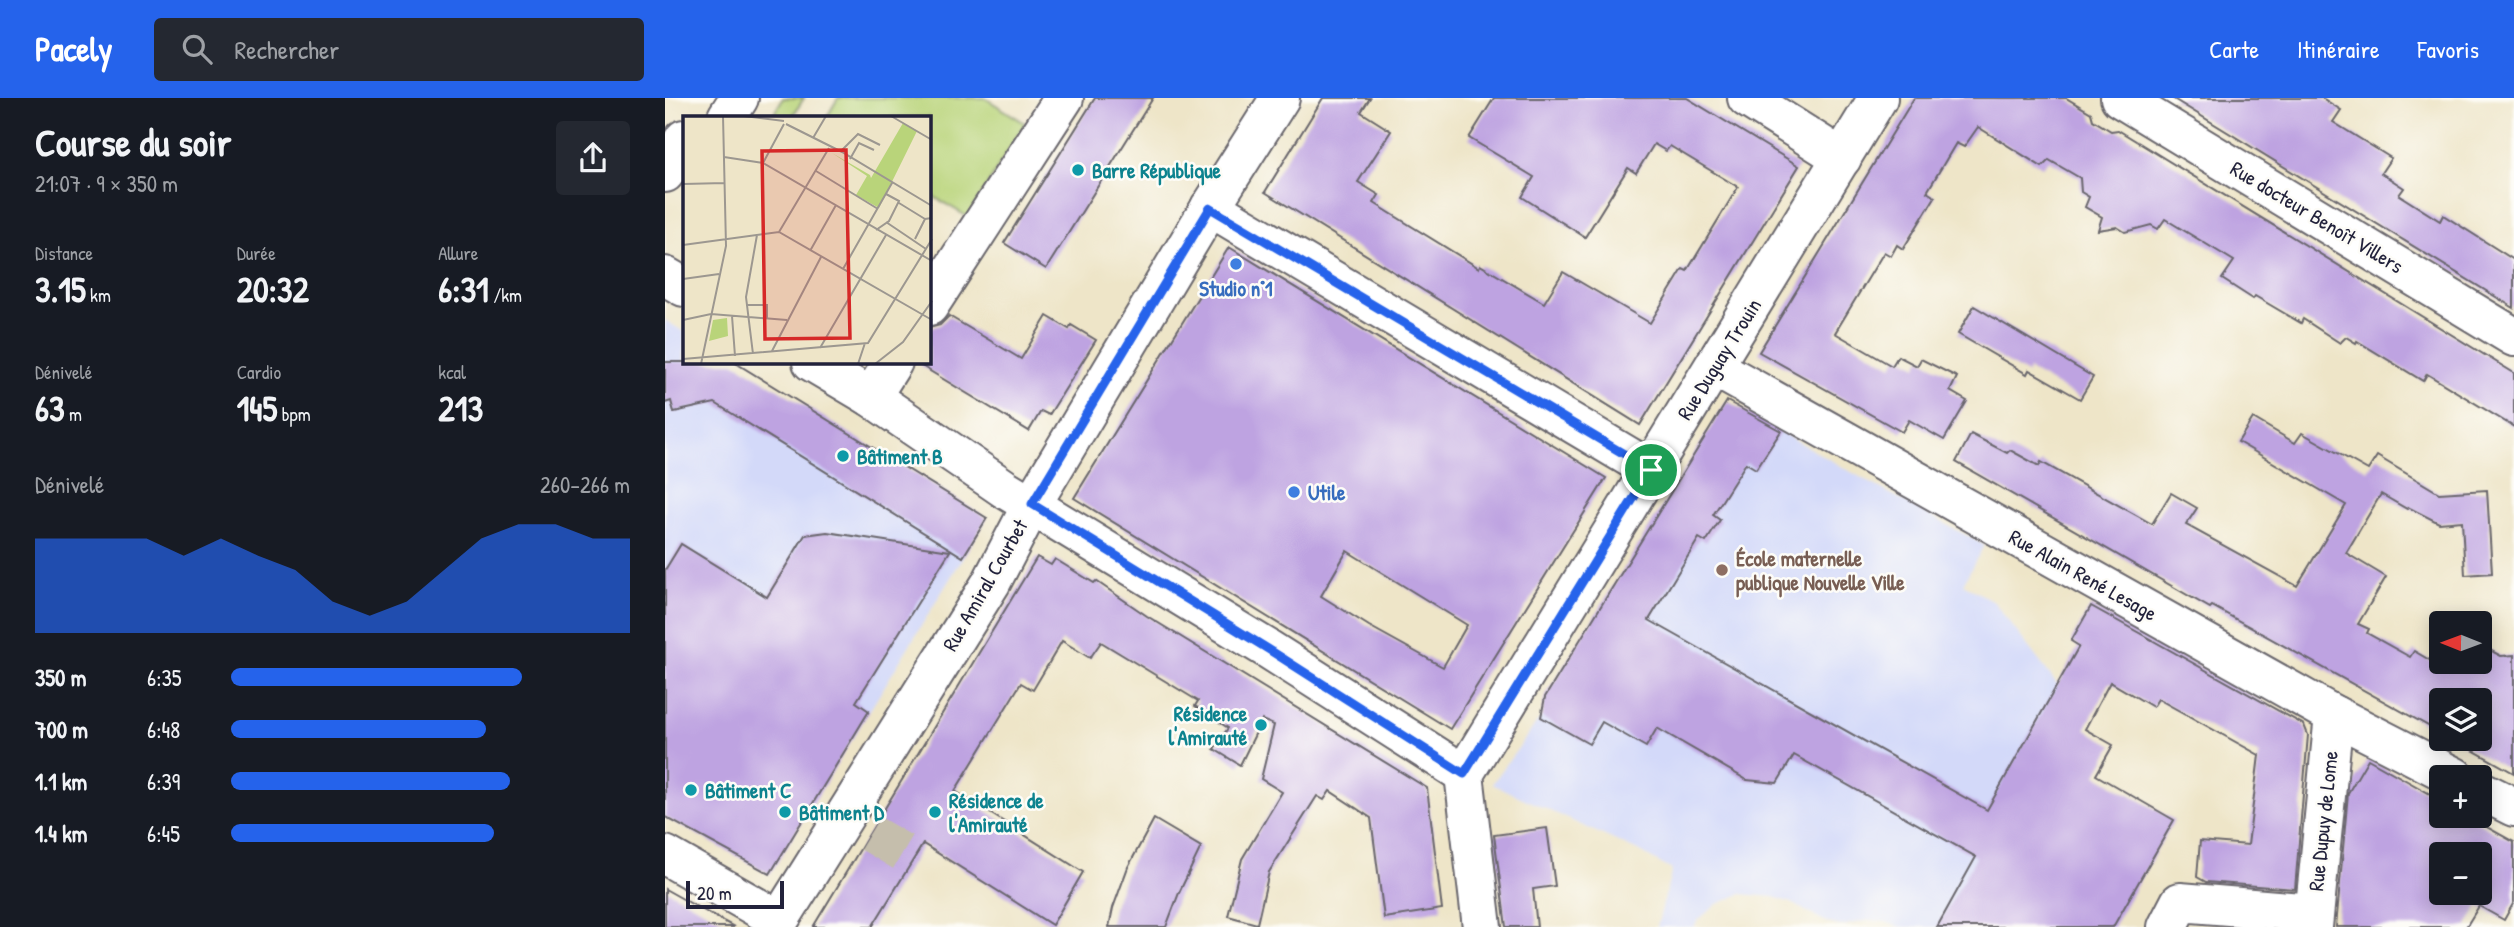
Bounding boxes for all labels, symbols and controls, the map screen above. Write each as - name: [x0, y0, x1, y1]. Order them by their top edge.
- search box: [154, 18, 644, 81]
- text: Pacely: [35, 27, 112, 71]
- icon: search: [178, 30, 216, 68]
- text: Rechercher: [234, 32, 339, 67]
- text: Carte: [2209, 33, 2259, 65]
- text: Itinéraire: [2297, 33, 2379, 65]
- text: Favoris: [2417, 33, 2479, 65]
- text: Course du soir: [35, 116, 231, 168]
- inset map: [683, 116, 931, 364]
- button: share: [556, 121, 630, 195]
- street label: Rue docteur Benoît Villers: [2225, 154, 2409, 280]
- place label: Barre République: [1092, 156, 1222, 186]
- marker: Barre République: [1070, 162, 1086, 178]
- text: 21:07 · 9 × 350 m: [35, 168, 178, 199]
- text: Distance: [35, 240, 93, 266]
- text: Durée: [237, 240, 276, 266]
- text: Allure: [438, 240, 478, 266]
- marker: Studio n°1: [1228, 256, 1244, 272]
- text: 3.15: [35, 266, 86, 313]
- text: 20:32: [237, 266, 309, 313]
- text: 6:31: [438, 266, 489, 313]
- place label: Studio n°1: [1199, 274, 1273, 303]
- text: km: [86, 282, 111, 308]
- text: /km: [489, 282, 522, 308]
- street label: Rue Duguay Trouin: [1670, 293, 1768, 425]
- text: Dénivelé: [35, 359, 92, 385]
- text: Cardio: [237, 359, 281, 385]
- text: kcal: [438, 359, 466, 385]
- text: 63: [35, 385, 65, 432]
- text: 145: [237, 385, 277, 432]
- text: 213: [438, 385, 483, 432]
- text: m: [65, 401, 82, 427]
- text: bpm: [277, 401, 311, 427]
- pin: [1621, 440, 1681, 500]
- place label: Bâtiment B: [857, 442, 943, 471]
- marker: Bâtiment B: [835, 448, 851, 464]
- icon: arrive: [1632, 451, 1670, 489]
- text: Dénivelé: [35, 469, 104, 500]
- text: 260–266 m: [540, 469, 630, 500]
- place label: Utile: [1308, 478, 1346, 507]
- marker: Utile: [1286, 484, 1302, 500]
- street label: Rue Amiral Courbet: [935, 513, 1035, 656]
- street label: Rue Alain René Lesage: [2004, 522, 2162, 628]
- place label: École maternelle publique Nouvelle Ville: [1736, 544, 1905, 598]
- marker: École maternelle publique Nouvelle Ville: [1714, 562, 1730, 578]
- north arrow: [2429, 611, 2492, 674]
- map controls: [2429, 611, 2492, 905]
- text: 350 m: [35, 662, 86, 693]
- text: 6:35: [147, 662, 182, 693]
- button: layers: [2429, 688, 2492, 751]
- place label: Résidence l'Amirauté: [1168, 699, 1248, 752]
- text: 700 m: [35, 714, 88, 745]
- text: 6:48: [147, 714, 180, 745]
- marker: Résidence l'Amirauté: [1253, 717, 1269, 733]
- street label: Rue Dupuy de Lome: [2301, 749, 2345, 893]
- button: +: [2429, 765, 2492, 828]
- text: 1.1 km: [35, 766, 87, 797]
- text: 6:39: [147, 766, 180, 797]
- place label: Bâtiment C: [705, 776, 792, 805]
- marker: Bâtiment C: [683, 782, 699, 798]
- place label: Résidence de l'Amirauté: [949, 786, 1044, 839]
- place label: Bâtiment D: [799, 798, 885, 827]
- marker: Bâtiment D: [777, 804, 793, 820]
- marker: Résidence de l'Amirauté: [927, 804, 943, 820]
- text: 1.4 km: [35, 818, 87, 849]
- text: 6:45: [147, 818, 180, 849]
- button: −: [2429, 842, 2492, 905]
- scale bar: [686, 878, 784, 910]
- text: 20 m: [697, 880, 732, 906]

